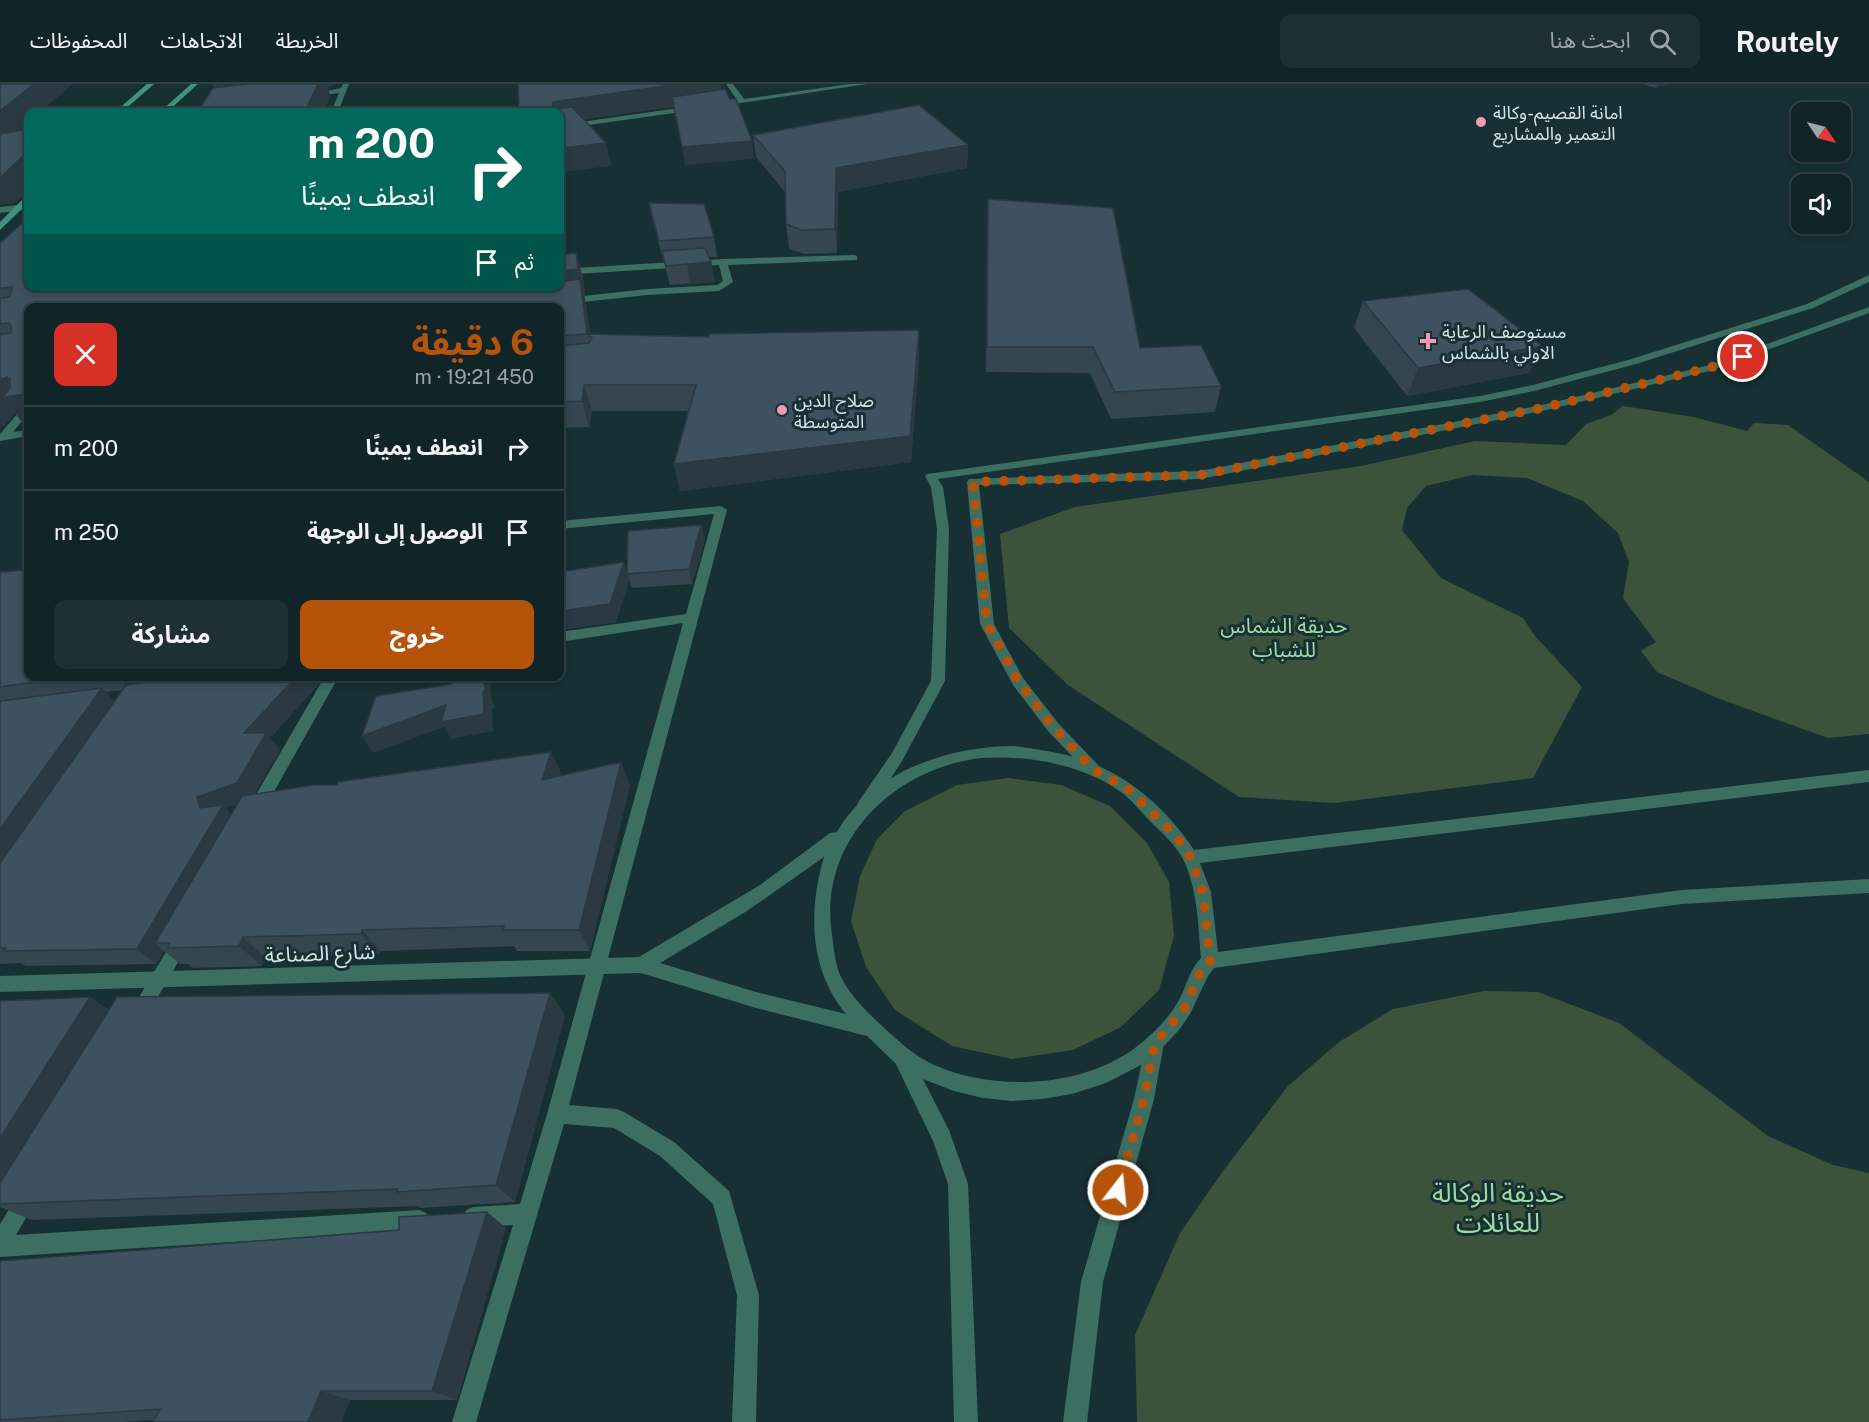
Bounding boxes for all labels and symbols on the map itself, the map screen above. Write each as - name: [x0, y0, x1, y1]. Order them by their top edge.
- place label: امانة القصيم-وكالة التعمير والمشاريع: [1493, 102, 1623, 148]
- north arrow: [1791, 102, 1851, 162]
- marker: امانة القصيم-وكالة التعمير والمشاريع: [1474, 115, 1488, 129]
- place label: مستوصف الرعاية الاولي بالشماس: [1442, 321, 1566, 366]
- pin: [1717, 331, 1768, 382]
- marker: مستوصف الرعاية الاولي بالشماس: [1419, 332, 1437, 350]
- place label: صلاح الدين المتوسطة: [794, 390, 874, 433]
- marker: صلاح الدين المتوسطة: [775, 403, 789, 417]
- park label: حديقة الشماس للشباب: [1220, 613, 1348, 662]
- street label: شارع الصناعة: [264, 939, 376, 970]
- position arrow: [1086, 1158, 1150, 1222]
- park label: حديقة الوكالة للعائلات: [1432, 1177, 1564, 1238]

